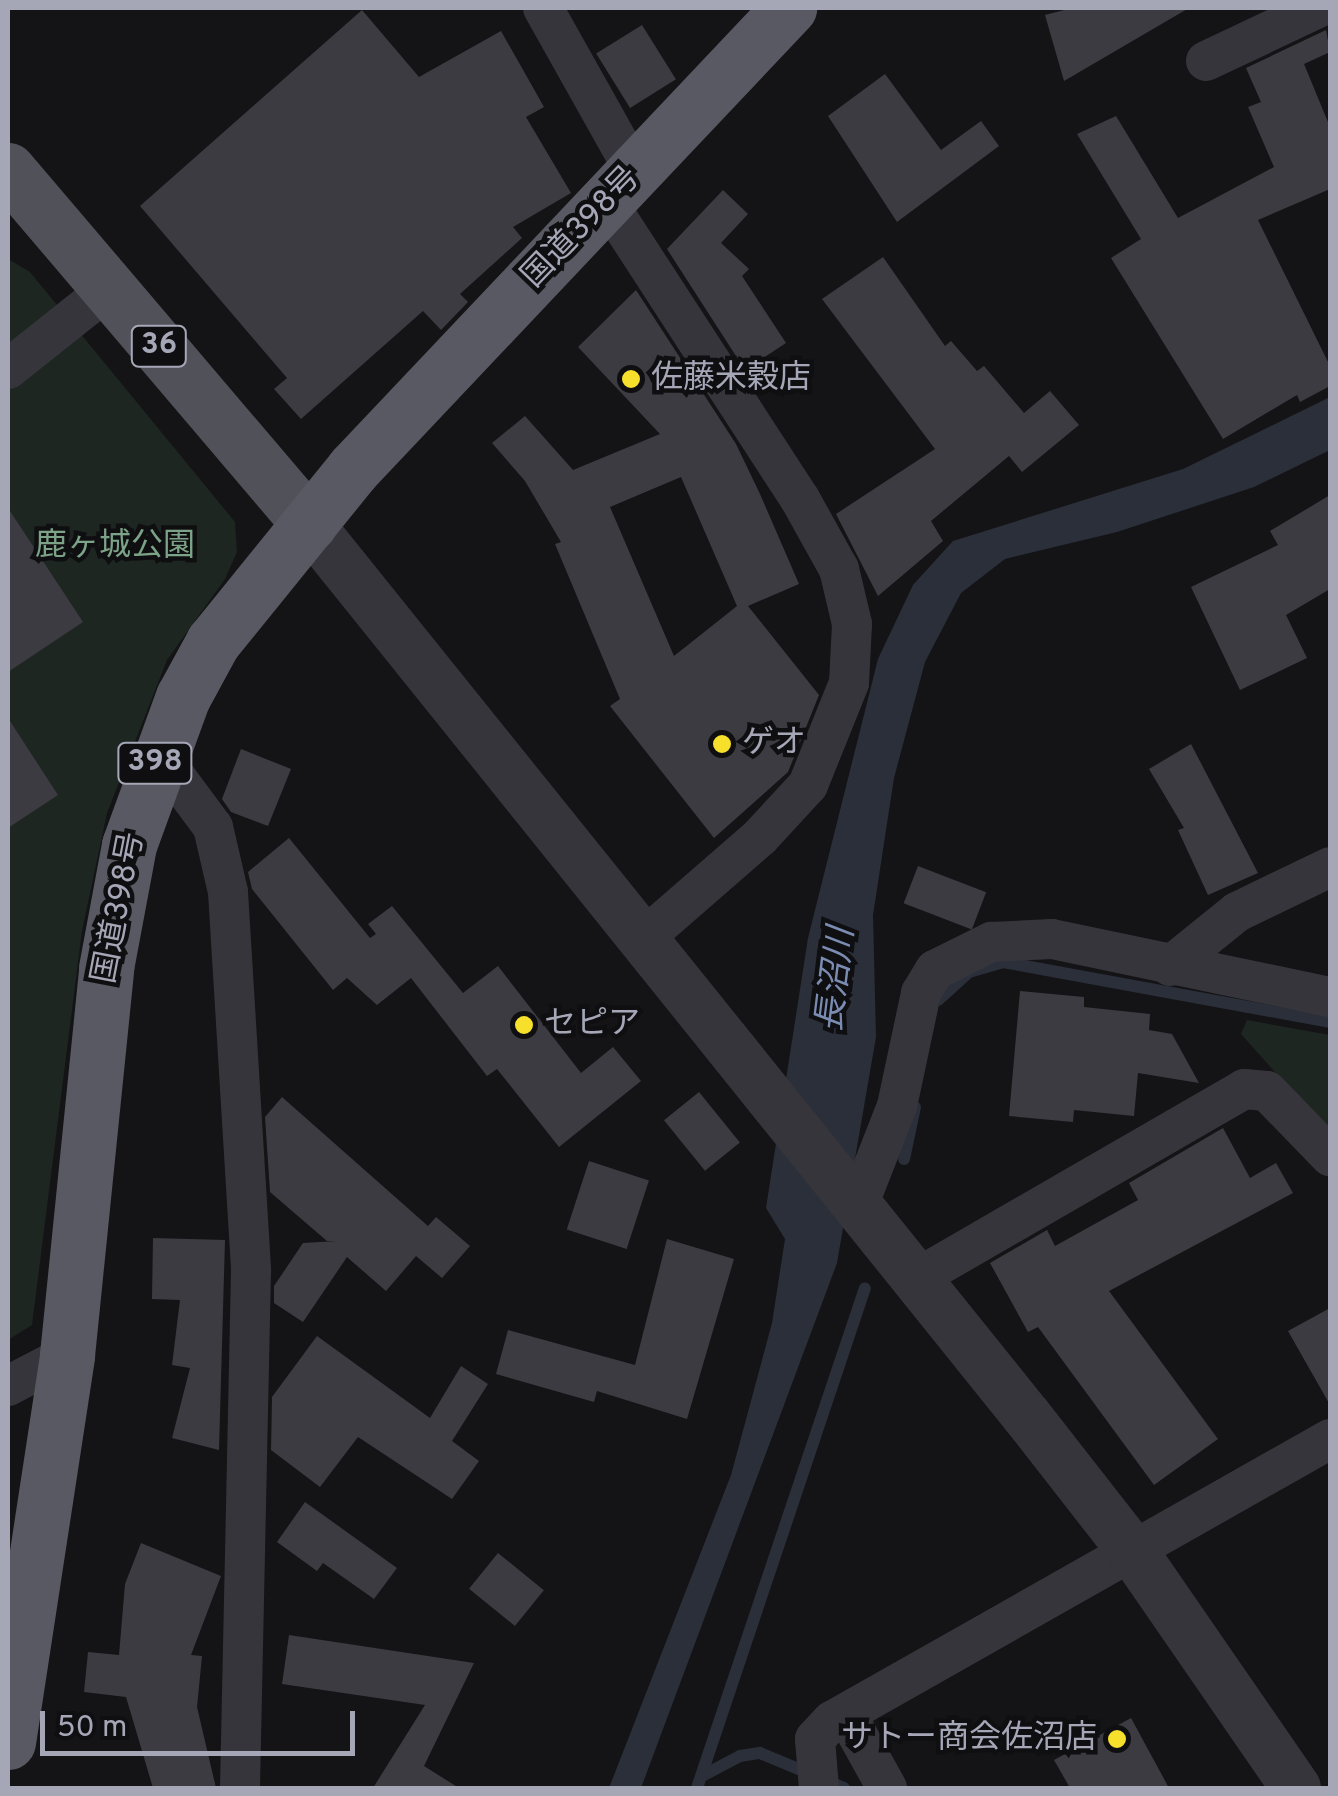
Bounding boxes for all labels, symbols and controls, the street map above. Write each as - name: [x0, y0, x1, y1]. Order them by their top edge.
- street label: 国道398号: [515, 160, 649, 296]
- road number: 36: [129, 321, 189, 371]
- place label: 佐藤米穀店: [651, 360, 811, 398]
- marker: 佐藤米穀店: [620, 368, 642, 390]
- park label: 鹿ヶ城公園: [35, 528, 195, 566]
- place label: ゲオ: [742, 725, 806, 763]
- marker: ゲオ: [711, 733, 733, 755]
- road number: 398: [115, 738, 195, 788]
- street label: 国道398号: [87, 829, 153, 987]
- water label: 長沼川: [810, 925, 864, 1035]
- place label: セピア: [544, 1006, 640, 1044]
- marker: セピア: [513, 1014, 535, 1036]
- scale bar: [45, 1691, 360, 1753]
- text: 50 m: [57, 1710, 127, 1747]
- place label: サトー商会佐沼店: [841, 1720, 1097, 1758]
- marker: サトー商会佐沼店: [1106, 1728, 1128, 1750]

